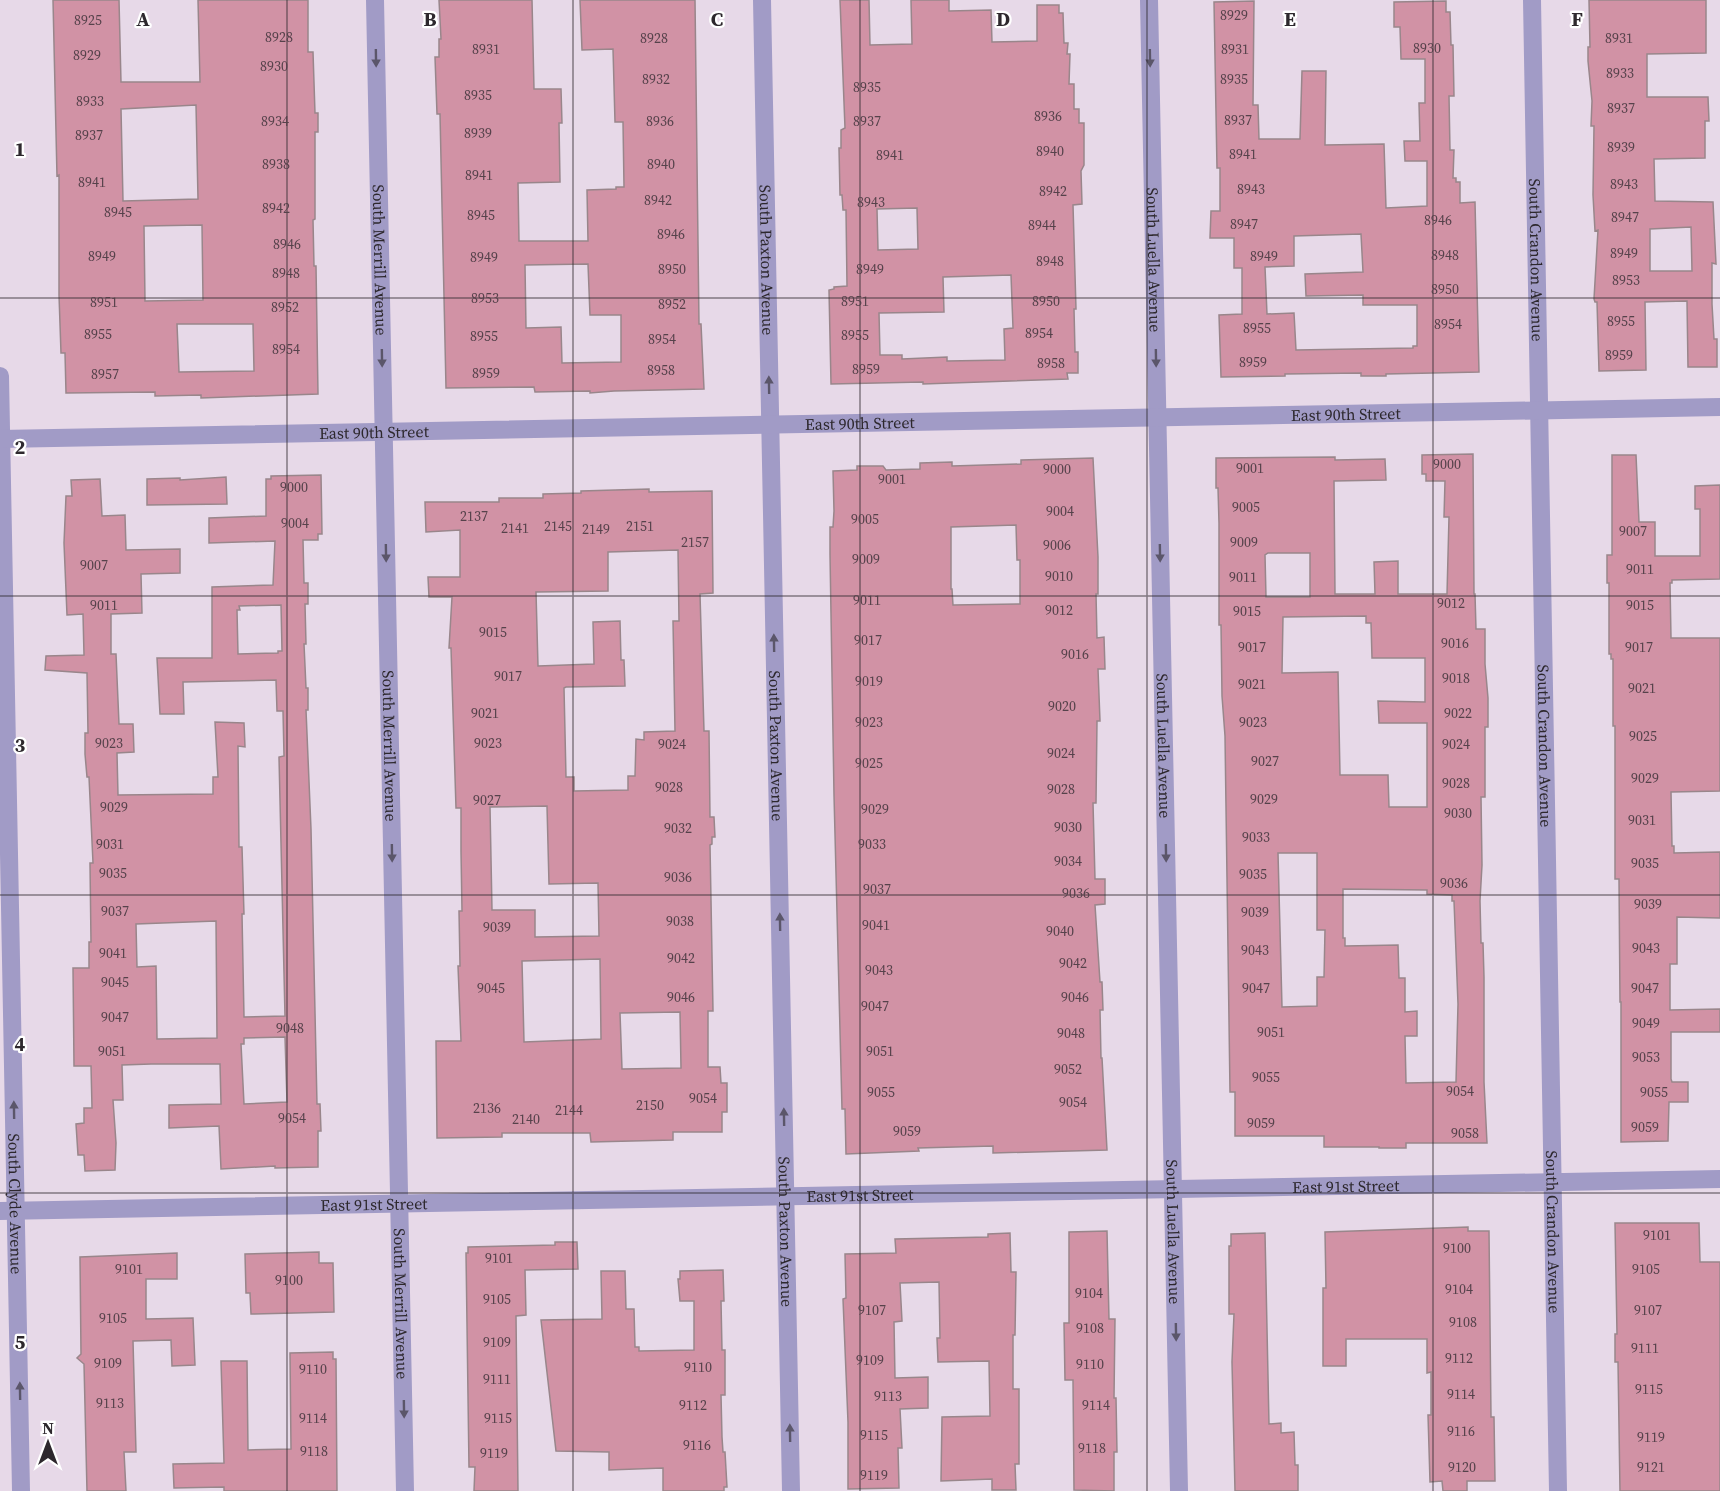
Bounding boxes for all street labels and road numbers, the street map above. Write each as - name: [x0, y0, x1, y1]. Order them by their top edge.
- street label: South Crandon Avenue: [1524, 178, 1549, 342]
- street label: South Merrill Avenue: [368, 184, 393, 336]
- street label: South Paxton Avenue: [755, 184, 780, 336]
- street label: South Luella Avenue: [1142, 187, 1167, 333]
- street label: East 90th Street: [1291, 402, 1402, 426]
- street label: East 90th Street: [805, 411, 916, 435]
- street label: East 90th Street: [319, 420, 430, 444]
- street label: South Crandon Avenue: [1533, 664, 1557, 828]
- street label: South Merrill Avenue: [377, 670, 403, 822]
- street label: South Paxton Avenue: [764, 670, 789, 821]
- street label: South Luella Avenue: [1152, 673, 1176, 819]
- street label: South Clyde Avenue: [3, 1133, 28, 1274]
- street label: South Crandon Avenue: [1541, 1150, 1566, 1314]
- street label: South Paxton Avenue: [773, 1156, 798, 1307]
- street label: South Luella Avenue: [1161, 1159, 1186, 1304]
- street label: East 91st Street: [1292, 1174, 1400, 1198]
- street label: East 91st Street: [806, 1183, 914, 1207]
- street label: East 91st Street: [320, 1192, 428, 1216]
- street label: South Merrill Avenue: [389, 1228, 414, 1380]

